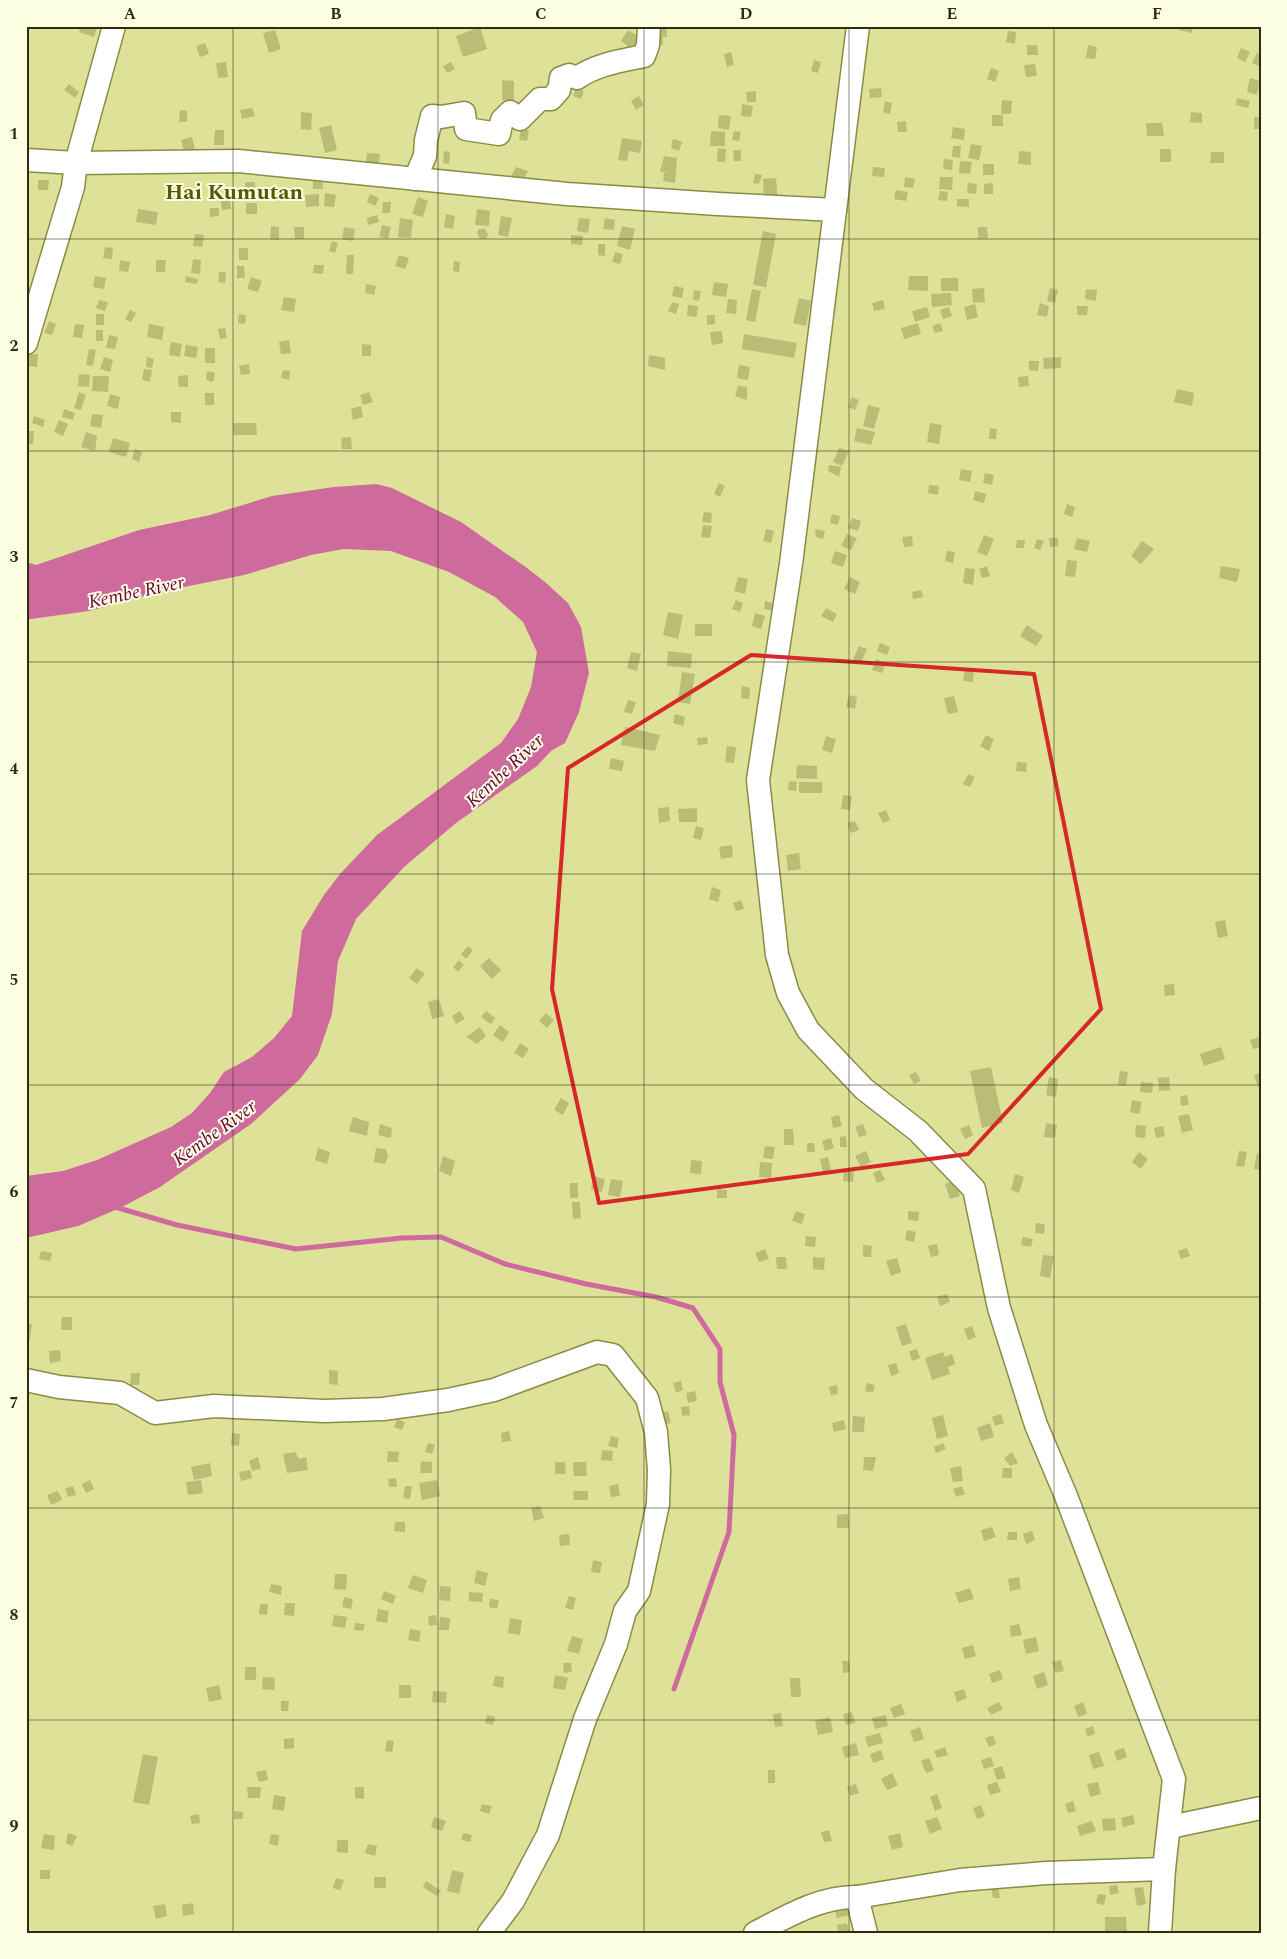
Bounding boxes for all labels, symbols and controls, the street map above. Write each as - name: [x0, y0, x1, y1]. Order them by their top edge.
- text: A: [124, 2, 137, 26]
- text: B: [330, 2, 342, 26]
- text: C: [535, 2, 547, 26]
- text: D: [740, 2, 753, 26]
- text: E: [947, 2, 957, 26]
- text: F: [1152, 2, 1162, 26]
- text: 1: [10, 122, 18, 146]
- district label: Hai Kumutan: [165, 176, 303, 209]
- text: 2: [10, 334, 19, 358]
- text: 3: [10, 545, 19, 569]
- water label: Kembe River: [86, 568, 188, 617]
- water label: Kembe River: [459, 727, 551, 815]
- text: 4: [10, 757, 19, 781]
- text: 5: [10, 968, 18, 992]
- water label: Kembe River: [167, 1093, 263, 1174]
- text: 6: [10, 1180, 19, 1204]
- text: 7: [10, 1391, 19, 1415]
- text: 8: [10, 1603, 19, 1627]
- text: 9: [10, 1814, 19, 1838]

